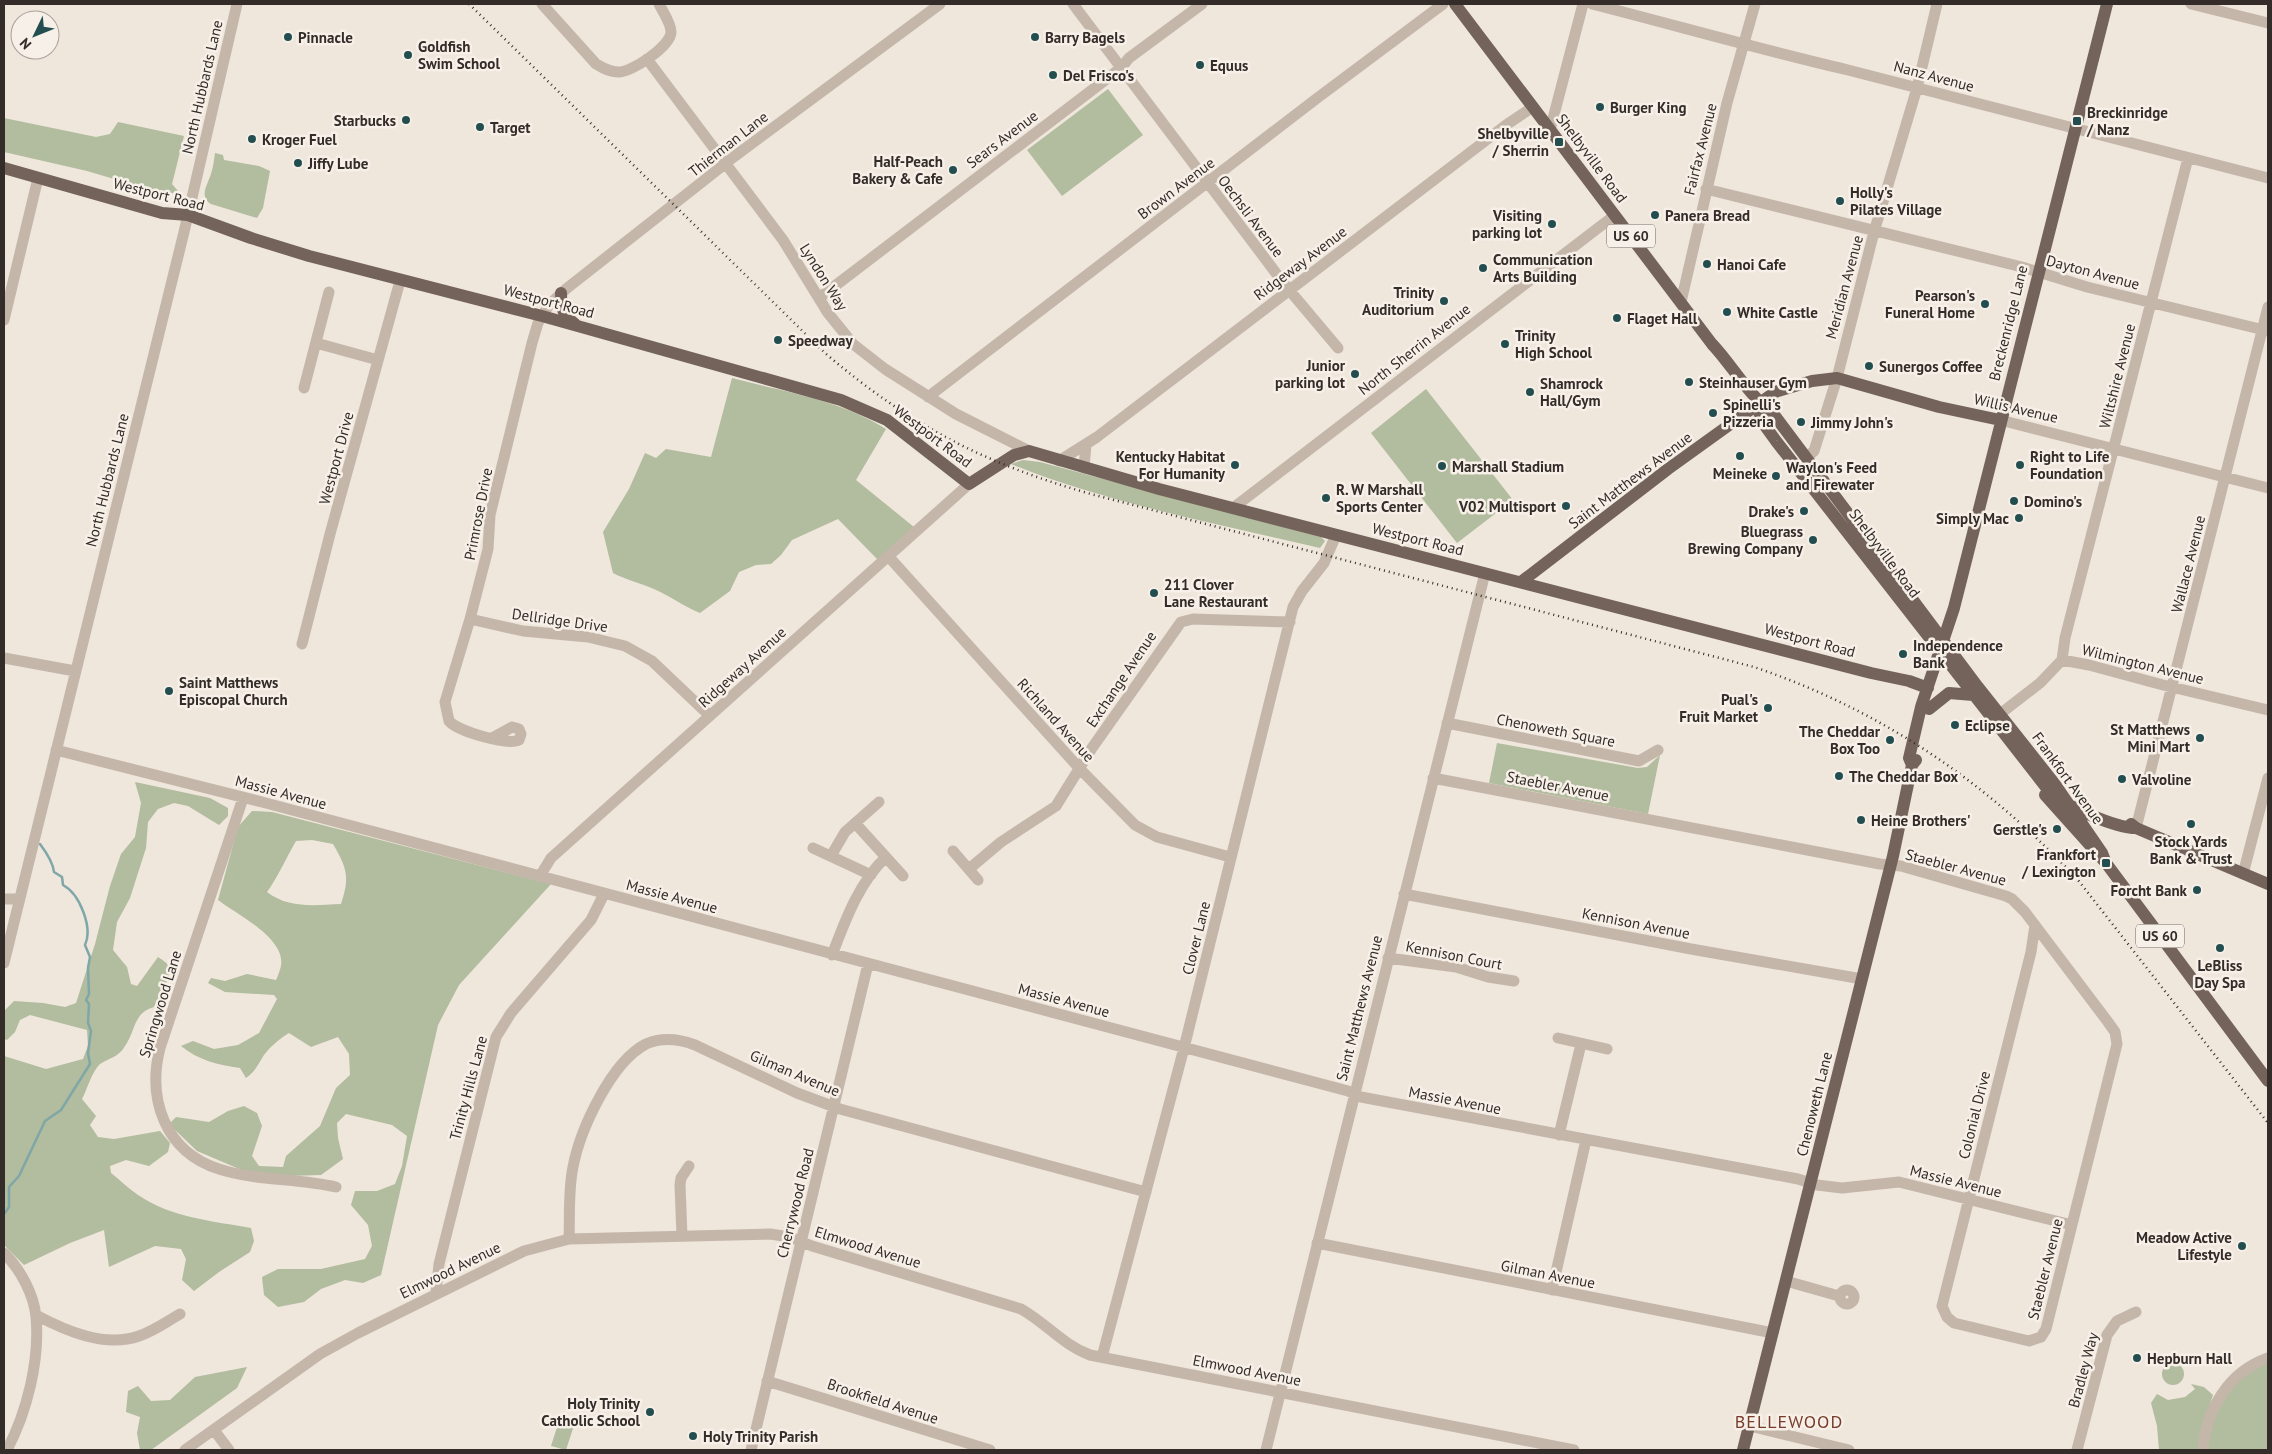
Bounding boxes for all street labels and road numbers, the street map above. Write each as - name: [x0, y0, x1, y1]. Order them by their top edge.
- street label: North Hubbards Lane: [177, 18, 227, 156]
- street label: Nanz Avenue: [1892, 56, 1976, 96]
- street label: Fairfax Avenue: [1679, 101, 1721, 197]
- street label: Sears Avenue: [962, 106, 1042, 172]
- street label: Thierman Lane: [684, 107, 772, 181]
- street label: Shelbyville Road: [1552, 110, 1632, 206]
- street label: Brown Avenue: [1134, 153, 1218, 223]
- street label: Oechsli Avenue: [1214, 171, 1288, 261]
- street label: Westport Road: [111, 173, 207, 215]
- street label: Ridgeway Avenue: [1250, 222, 1350, 304]
- road number: US 60: [1607, 225, 1655, 248]
- street label: Meridian Avenue: [1821, 233, 1867, 341]
- street label: Lyndon Way: [796, 240, 852, 314]
- street label: Dayton Avenue: [2044, 250, 2142, 294]
- street label: Breckenridge Lane: [1984, 263, 2032, 383]
- street label: Westport Road: [501, 280, 597, 322]
- street label: North Sherrin Avenue: [1354, 299, 1474, 399]
- street label: Wiltshire Avenue: [2095, 322, 2139, 430]
- street label: Willis Avenue: [1972, 389, 2060, 427]
- street label: Westport Road: [890, 400, 976, 472]
- street label: Westport Drive: [314, 410, 358, 506]
- street label: North Hubbards Lane: [81, 411, 133, 549]
- street label: Saint Matthews Avenue: [1565, 427, 1695, 533]
- street label: Primrose Drive: [460, 466, 496, 562]
- street label: Shelbyville Road: [1845, 505, 1925, 601]
- street label: Wallace Avenue: [2167, 513, 2209, 615]
- street label: Westport Road: [1370, 518, 1466, 560]
- street label: Dellridge Drive: [511, 604, 609, 636]
- street label: Westport Road: [1762, 619, 1858, 661]
- street label: Ridgeway Avenue: [694, 623, 790, 711]
- street label: Exchange Avenue: [1082, 627, 1160, 731]
- street label: Wilmington Avenue: [2080, 640, 2206, 688]
- street label: Richland Avenue: [1013, 674, 1099, 766]
- street label: Chenoweth Square: [1495, 709, 1617, 751]
- street label: Frankfort Avenue: [2028, 728, 2108, 828]
- street label: Staebler Avenue: [1505, 767, 1611, 805]
- street label: Massie Avenue: [233, 771, 329, 813]
- street label: Staebler Avenue: [1903, 844, 2009, 890]
- street label: Massie Avenue: [624, 875, 720, 917]
- street label: Clover Lane: [1178, 899, 1214, 977]
- street label: Kennison Avenue: [1580, 903, 1692, 943]
- road number: US 60: [2136, 924, 2184, 948]
- street label: Saint Matthews Avenue: [1332, 933, 1386, 1083]
- street label: Kennison Court: [1404, 936, 1504, 974]
- street label: Springwood Lane: [135, 948, 185, 1060]
- street label: Massie Avenue: [1016, 979, 1112, 1021]
- street label: Trinity Hills Lane: [445, 1034, 491, 1142]
- street label: Gilman Avenue: [747, 1046, 843, 1100]
- street label: Chenoweth Lane: [1792, 1050, 1836, 1158]
- street label: Colonial Drive: [1954, 1069, 1994, 1161]
- street label: Massie Avenue: [1407, 1082, 1503, 1118]
- street label: Cherrywood Road: [772, 1146, 818, 1260]
- street label: Massie Avenue: [1908, 1160, 2004, 1202]
- street label: Staebler Avenue: [2023, 1216, 2067, 1322]
- street label: Elmwood Avenue: [813, 1222, 923, 1272]
- street label: Elmwood Avenue: [396, 1237, 504, 1303]
- street label: Gilman Avenue: [1499, 1256, 1597, 1292]
- street label: Bradley Way: [2064, 1330, 2102, 1410]
- street label: Elmwood Avenue: [1191, 1350, 1303, 1390]
- street label: Brookfield Avenue: [825, 1374, 941, 1428]

